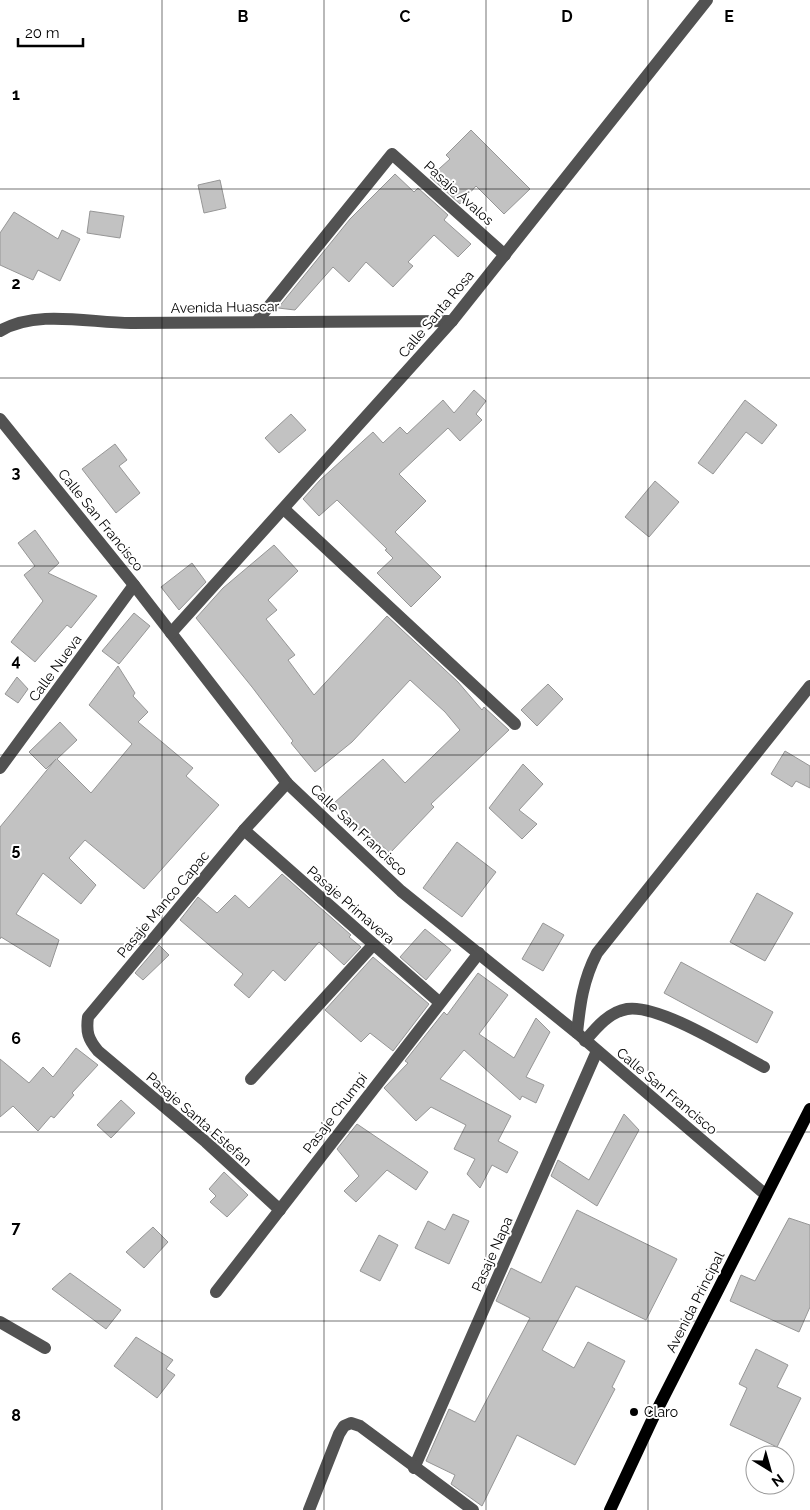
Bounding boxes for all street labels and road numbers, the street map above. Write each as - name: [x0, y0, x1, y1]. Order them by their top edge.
- street label: Pasaje Ávalos: [421, 157, 498, 229]
- street label: Calle Santa Rosa: [395, 267, 477, 361]
- street label: Avenida Huascar: [170, 298, 280, 316]
- street label: Calle San Francisco: [55, 466, 147, 574]
- street label: Calle Nueva: [25, 631, 85, 705]
- street label: Calle San Francisco: [307, 781, 411, 879]
- street label: Pasaje Manco Capac: [114, 847, 212, 961]
- street label: Pasaje Primavera: [304, 863, 398, 947]
- street label: Calle San Francisco: [613, 1044, 721, 1138]
- street label: Pasaje Santa Estefan: [143, 1069, 255, 1169]
- street label: Pasaje Chumpi: [300, 1070, 370, 1156]
- street label: Pasaje Napa: [468, 1214, 516, 1294]
- street label: Avenida Principal: [663, 1249, 727, 1355]

